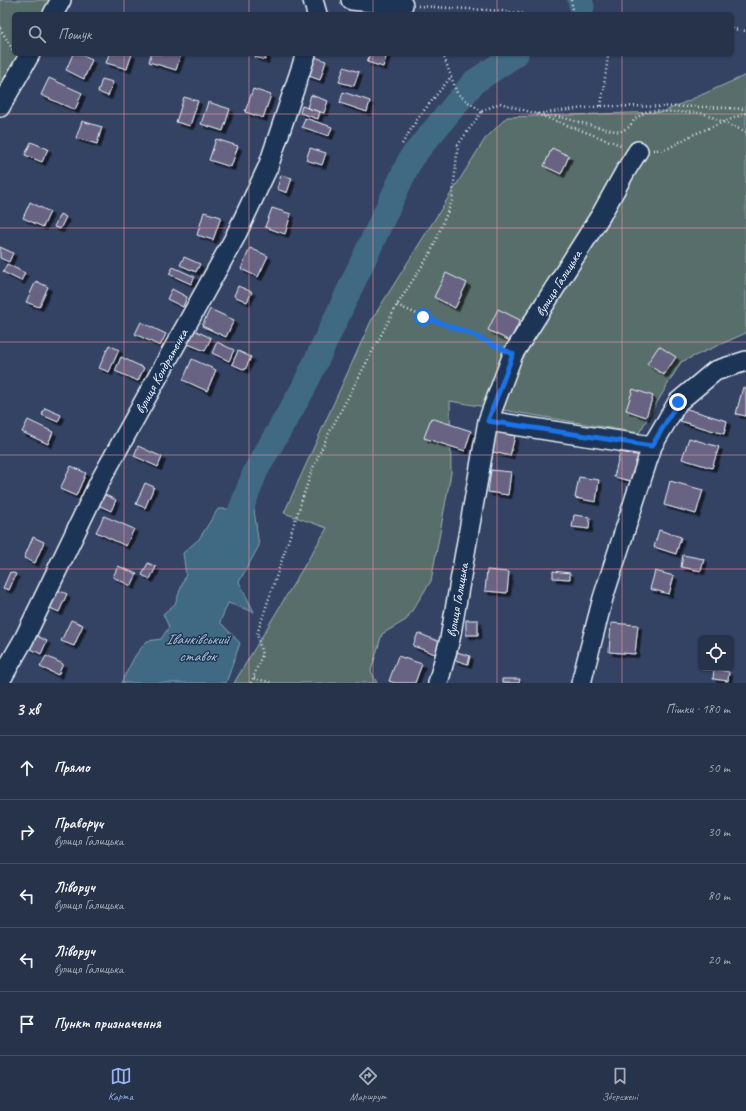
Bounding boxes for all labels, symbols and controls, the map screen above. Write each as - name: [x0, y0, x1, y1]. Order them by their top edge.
- search box: [12, 12, 734, 56]
- icon: search: [26, 23, 48, 45]
- text: Пошук: [58, 25, 91, 44]
- street label: вулиця Галицька: [531, 246, 586, 319]
- route start: [414, 308, 432, 326]
- street label: вулиця Кондратенка: [131, 325, 192, 416]
- route end: [669, 393, 687, 411]
- street label: вулиця Галицька: [443, 561, 473, 638]
- water label: Іванківський ставок: [165, 630, 231, 666]
- map controls: [698, 635, 734, 671]
- button: locate: [698, 635, 734, 671]
- text: 3 хв: [16, 699, 39, 720]
- text: Пішки · 180 m: [666, 701, 730, 717]
- icon: ahead: [16, 757, 38, 779]
- text: Прямо: [54, 758, 90, 777]
- text: 50 m: [708, 760, 730, 776]
- text: Праворуч: [54, 814, 103, 833]
- icon: right: [16, 821, 38, 843]
- text: 30 m: [708, 824, 730, 840]
- text: вулиця Галицька: [54, 833, 123, 849]
- text: Ліворуч: [54, 878, 95, 897]
- icon: left: [16, 885, 38, 907]
- text: 80 m: [708, 888, 730, 904]
- text: вулиця Галицька: [54, 897, 123, 913]
- text: Ліворуч: [54, 942, 95, 961]
- icon: left: [16, 949, 38, 971]
- text: 20 m: [708, 952, 730, 968]
- text: вулиця Галицька: [54, 961, 123, 977]
- icon: arrive: [16, 1013, 38, 1035]
- text: Пункт призначення: [54, 1014, 161, 1033]
- tab: Карта: [108, 1065, 133, 1103]
- tab: Маршрут: [350, 1065, 386, 1103]
- tab: Збережені: [602, 1065, 638, 1103]

